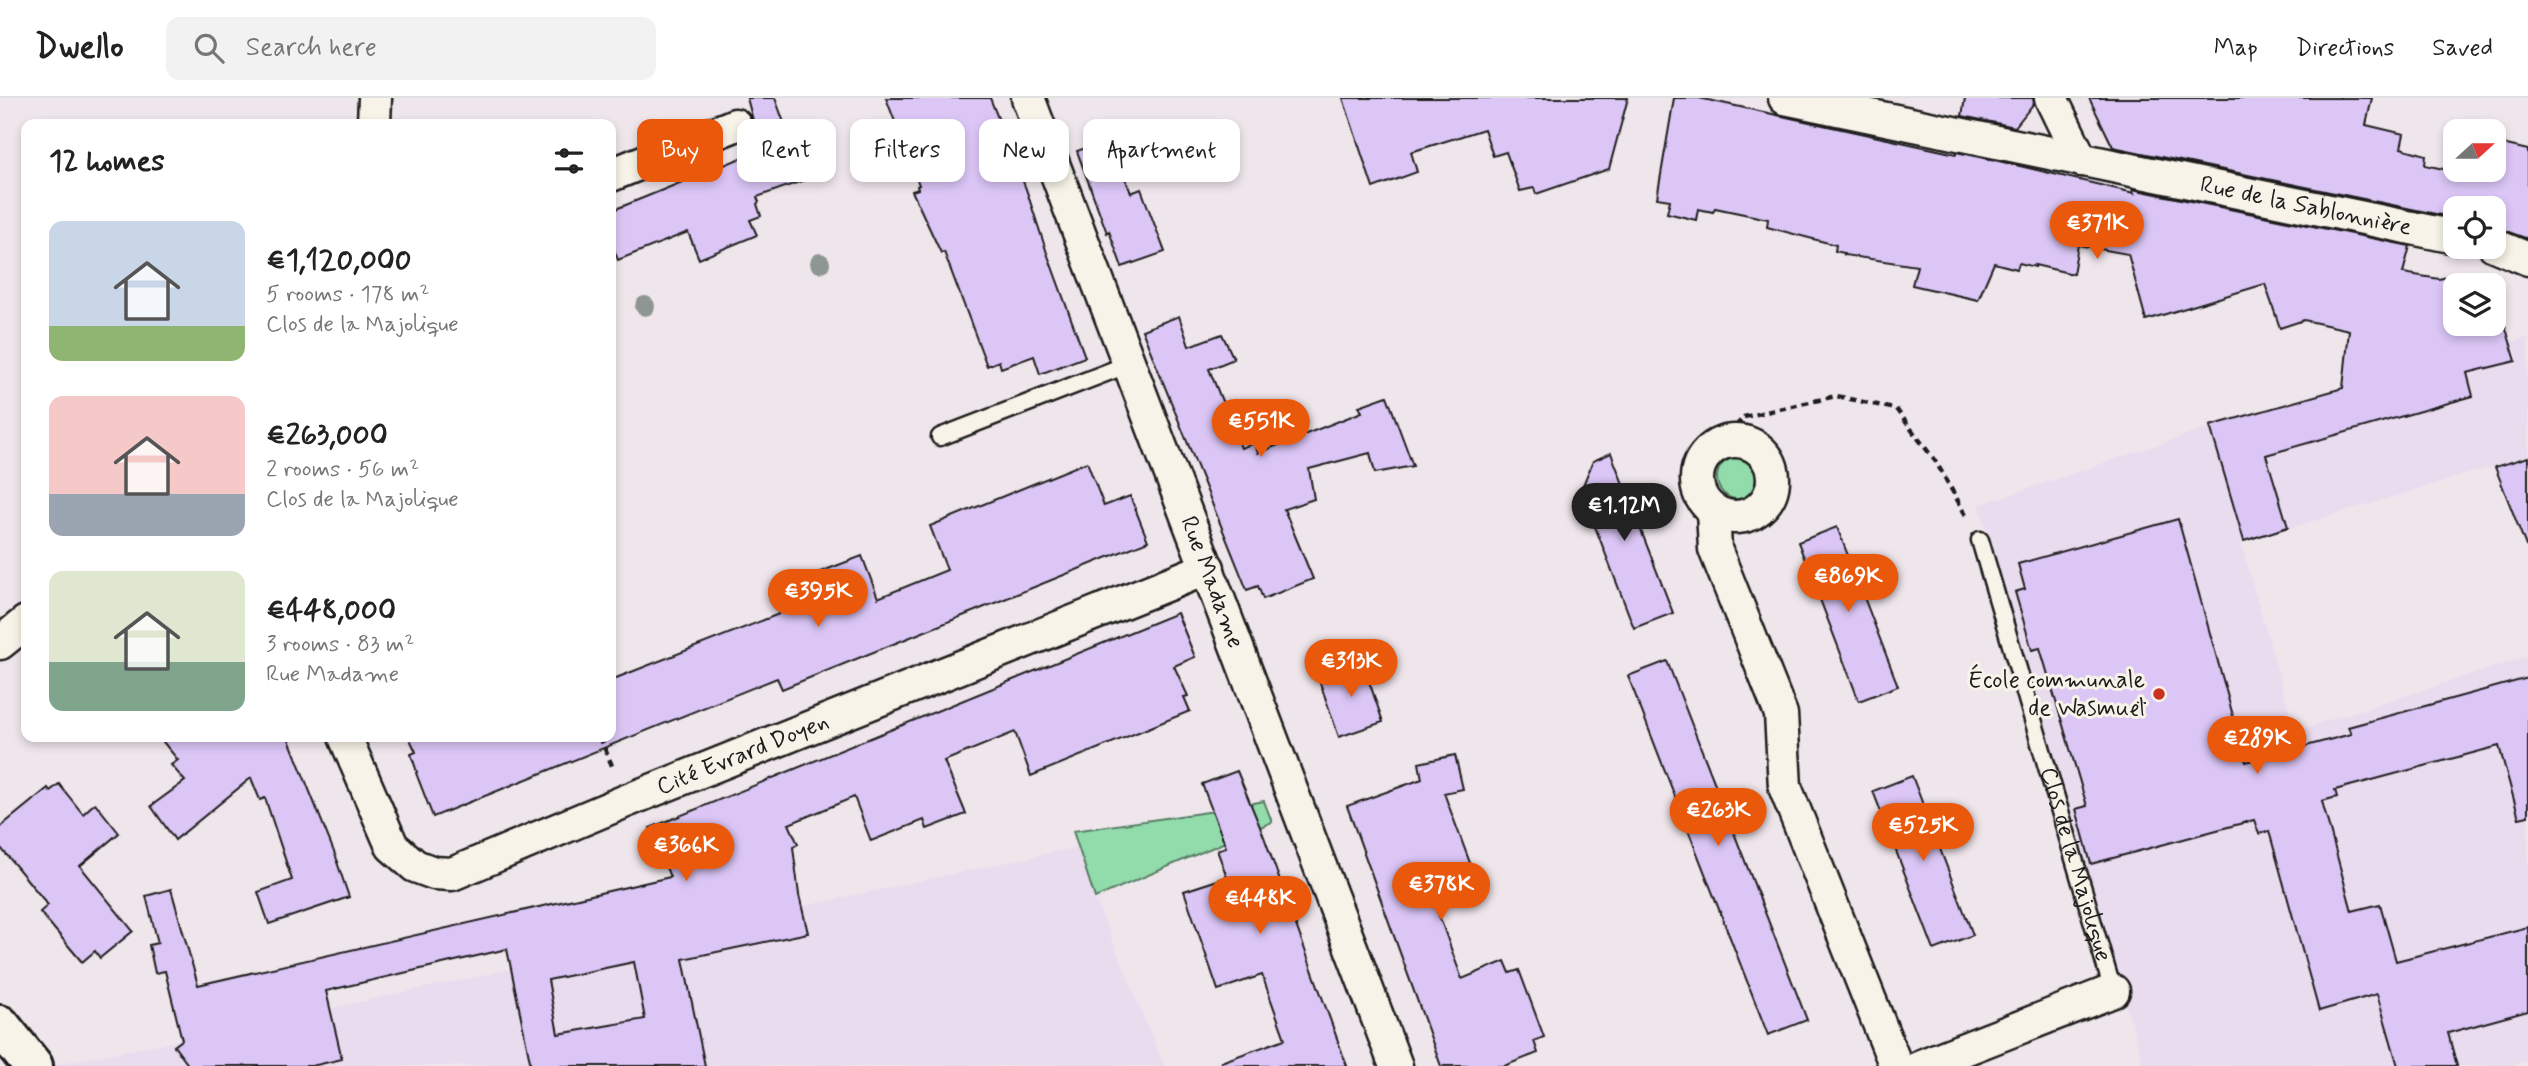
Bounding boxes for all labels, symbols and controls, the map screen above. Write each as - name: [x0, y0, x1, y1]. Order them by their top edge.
- search box: [166, 17, 656, 80]
- text: Dwello: [35, 26, 124, 70]
- icon: search: [190, 29, 228, 67]
- text: Search here: [246, 31, 377, 65]
- text: Map: [2214, 33, 2258, 64]
- text: Directions: [2296, 33, 2394, 64]
- text: Saved: [2432, 33, 2493, 64]
- chip: Buy: [637, 119, 723, 182]
- chip: Rent: [737, 119, 836, 182]
- chip: Filters: [850, 119, 965, 182]
- chip: New: [979, 119, 1069, 182]
- chip: Apartment: [1083, 119, 1240, 182]
- north arrow: [2443, 119, 2506, 182]
- map controls: [2443, 119, 2506, 336]
- text: 12 homes: [49, 142, 165, 181]
- icon: filters: [550, 142, 588, 180]
- street label: Rue de la Sablonnière: [2197, 169, 2415, 243]
- button: locate: [2443, 196, 2506, 259]
- pin: €371K: [2048, 202, 2146, 261]
- text: €371K: [2066, 209, 2128, 239]
- text: €1,120,000: [266, 241, 412, 280]
- icon: home: [105, 249, 189, 333]
- button: layers: [2443, 273, 2506, 336]
- text: 5 rooms · 178 m²: [266, 280, 429, 310]
- text: Clos de la Majolique: [266, 310, 459, 340]
- pin: €551K: [1212, 400, 1310, 459]
- text: €551K: [1228, 407, 1294, 437]
- text: €263,000: [266, 416, 388, 455]
- icon: home: [105, 424, 189, 508]
- text: 2 rooms · 56 m²: [266, 455, 419, 485]
- pin: €1.12M: [1567, 484, 1681, 543]
- text: Clos de la Majolique: [266, 485, 459, 515]
- text: €1.12M: [1588, 491, 1660, 521]
- street label: Rue Madame: [1173, 512, 1251, 653]
- pin: €869K: [1799, 554, 1897, 614]
- text: €869K: [1813, 562, 1883, 592]
- pin: €395K: [769, 570, 867, 629]
- text: €395K: [784, 577, 852, 607]
- text: €448,000: [266, 591, 396, 630]
- icon: home: [105, 599, 189, 683]
- text: 3 rooms · 83 m²: [266, 630, 414, 660]
- pin: €313K: [1302, 640, 1400, 699]
- text: €313K: [1321, 647, 1382, 677]
- text: Rue Madame: [266, 660, 399, 690]
- place label: École communale de Wasmuël: [1969, 663, 2147, 724]
- marker: École communale de Wasmuël: [2151, 686, 2167, 702]
- street label: Cité Evrard Doyen: [652, 706, 833, 803]
- pin: €289K: [2208, 716, 2306, 776]
- text: €289K: [2223, 724, 2291, 754]
- street label: Clos de la Majolique: [2032, 763, 2119, 965]
- pin: €263K: [1669, 788, 1767, 848]
- text: €263K: [1686, 796, 1750, 826]
- pin: €525K: [1874, 804, 1972, 863]
- text: €525K: [1888, 811, 1958, 841]
- pin: €366K: [637, 824, 735, 883]
- text: €366K: [653, 831, 719, 861]
- pin: €378K: [1392, 862, 1490, 922]
- text: €378K: [1408, 870, 1474, 900]
- pin: €448K: [1211, 876, 1309, 936]
- text: €448K: [1224, 884, 1296, 914]

